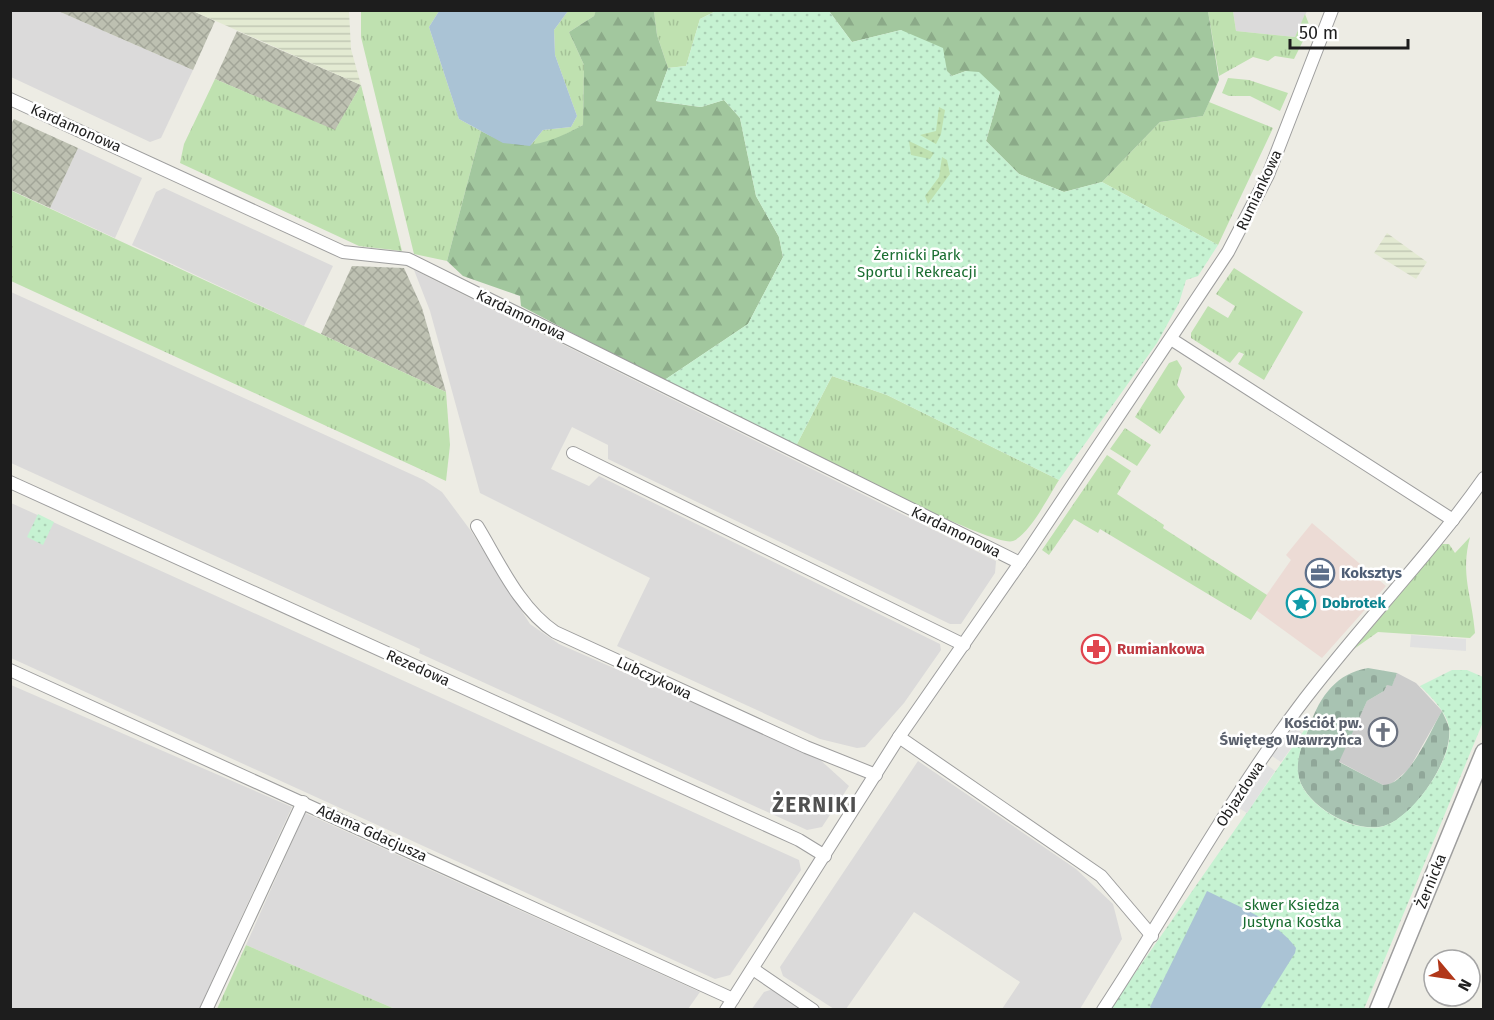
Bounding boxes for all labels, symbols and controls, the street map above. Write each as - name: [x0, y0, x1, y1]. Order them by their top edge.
- scale bar: [1290, 12, 1408, 50]
- text: 50 m: [1299, 22, 1338, 44]
- street label: Kardamonowa: [28, 100, 124, 156]
- street label: Rumiankowa: [1232, 147, 1286, 233]
- park label: Żernicki Park Sportu i Rekreacji: [857, 246, 977, 281]
- street label: Kardamonowa: [473, 286, 569, 344]
- street label: Kardamonowa: [908, 503, 1004, 561]
- office icon: Koksztys: [1304, 557, 1336, 589]
- place label: Koksztys: [1341, 564, 1402, 582]
- place icon: Dobrotek: [1285, 587, 1317, 619]
- place label: Dobrotek: [1322, 594, 1387, 612]
- pharmacy icon: Rumiankowa: [1080, 633, 1112, 665]
- place label: Rumiankowa: [1117, 640, 1205, 658]
- street label: Rezedowa: [383, 646, 453, 690]
- street label: Lubczykowa: [613, 653, 695, 703]
- place label: Kościół pw. Świętego Wawrzyńca: [1220, 714, 1362, 749]
- church icon: Kościół pw. Świętego Wawrzyńca: [1367, 716, 1399, 748]
- street label: Objazdowa: [1212, 758, 1268, 830]
- district label: ŻERNIKI: [772, 791, 858, 818]
- street label: Adama Gdacjusza: [314, 801, 430, 865]
- street label: Żernicka: [1412, 851, 1450, 911]
- park label: skwer Księdza Justyna Kostka: [1242, 896, 1342, 931]
- north arrow: [1422, 948, 1482, 1008]
- text: N: [1454, 976, 1476, 994]

